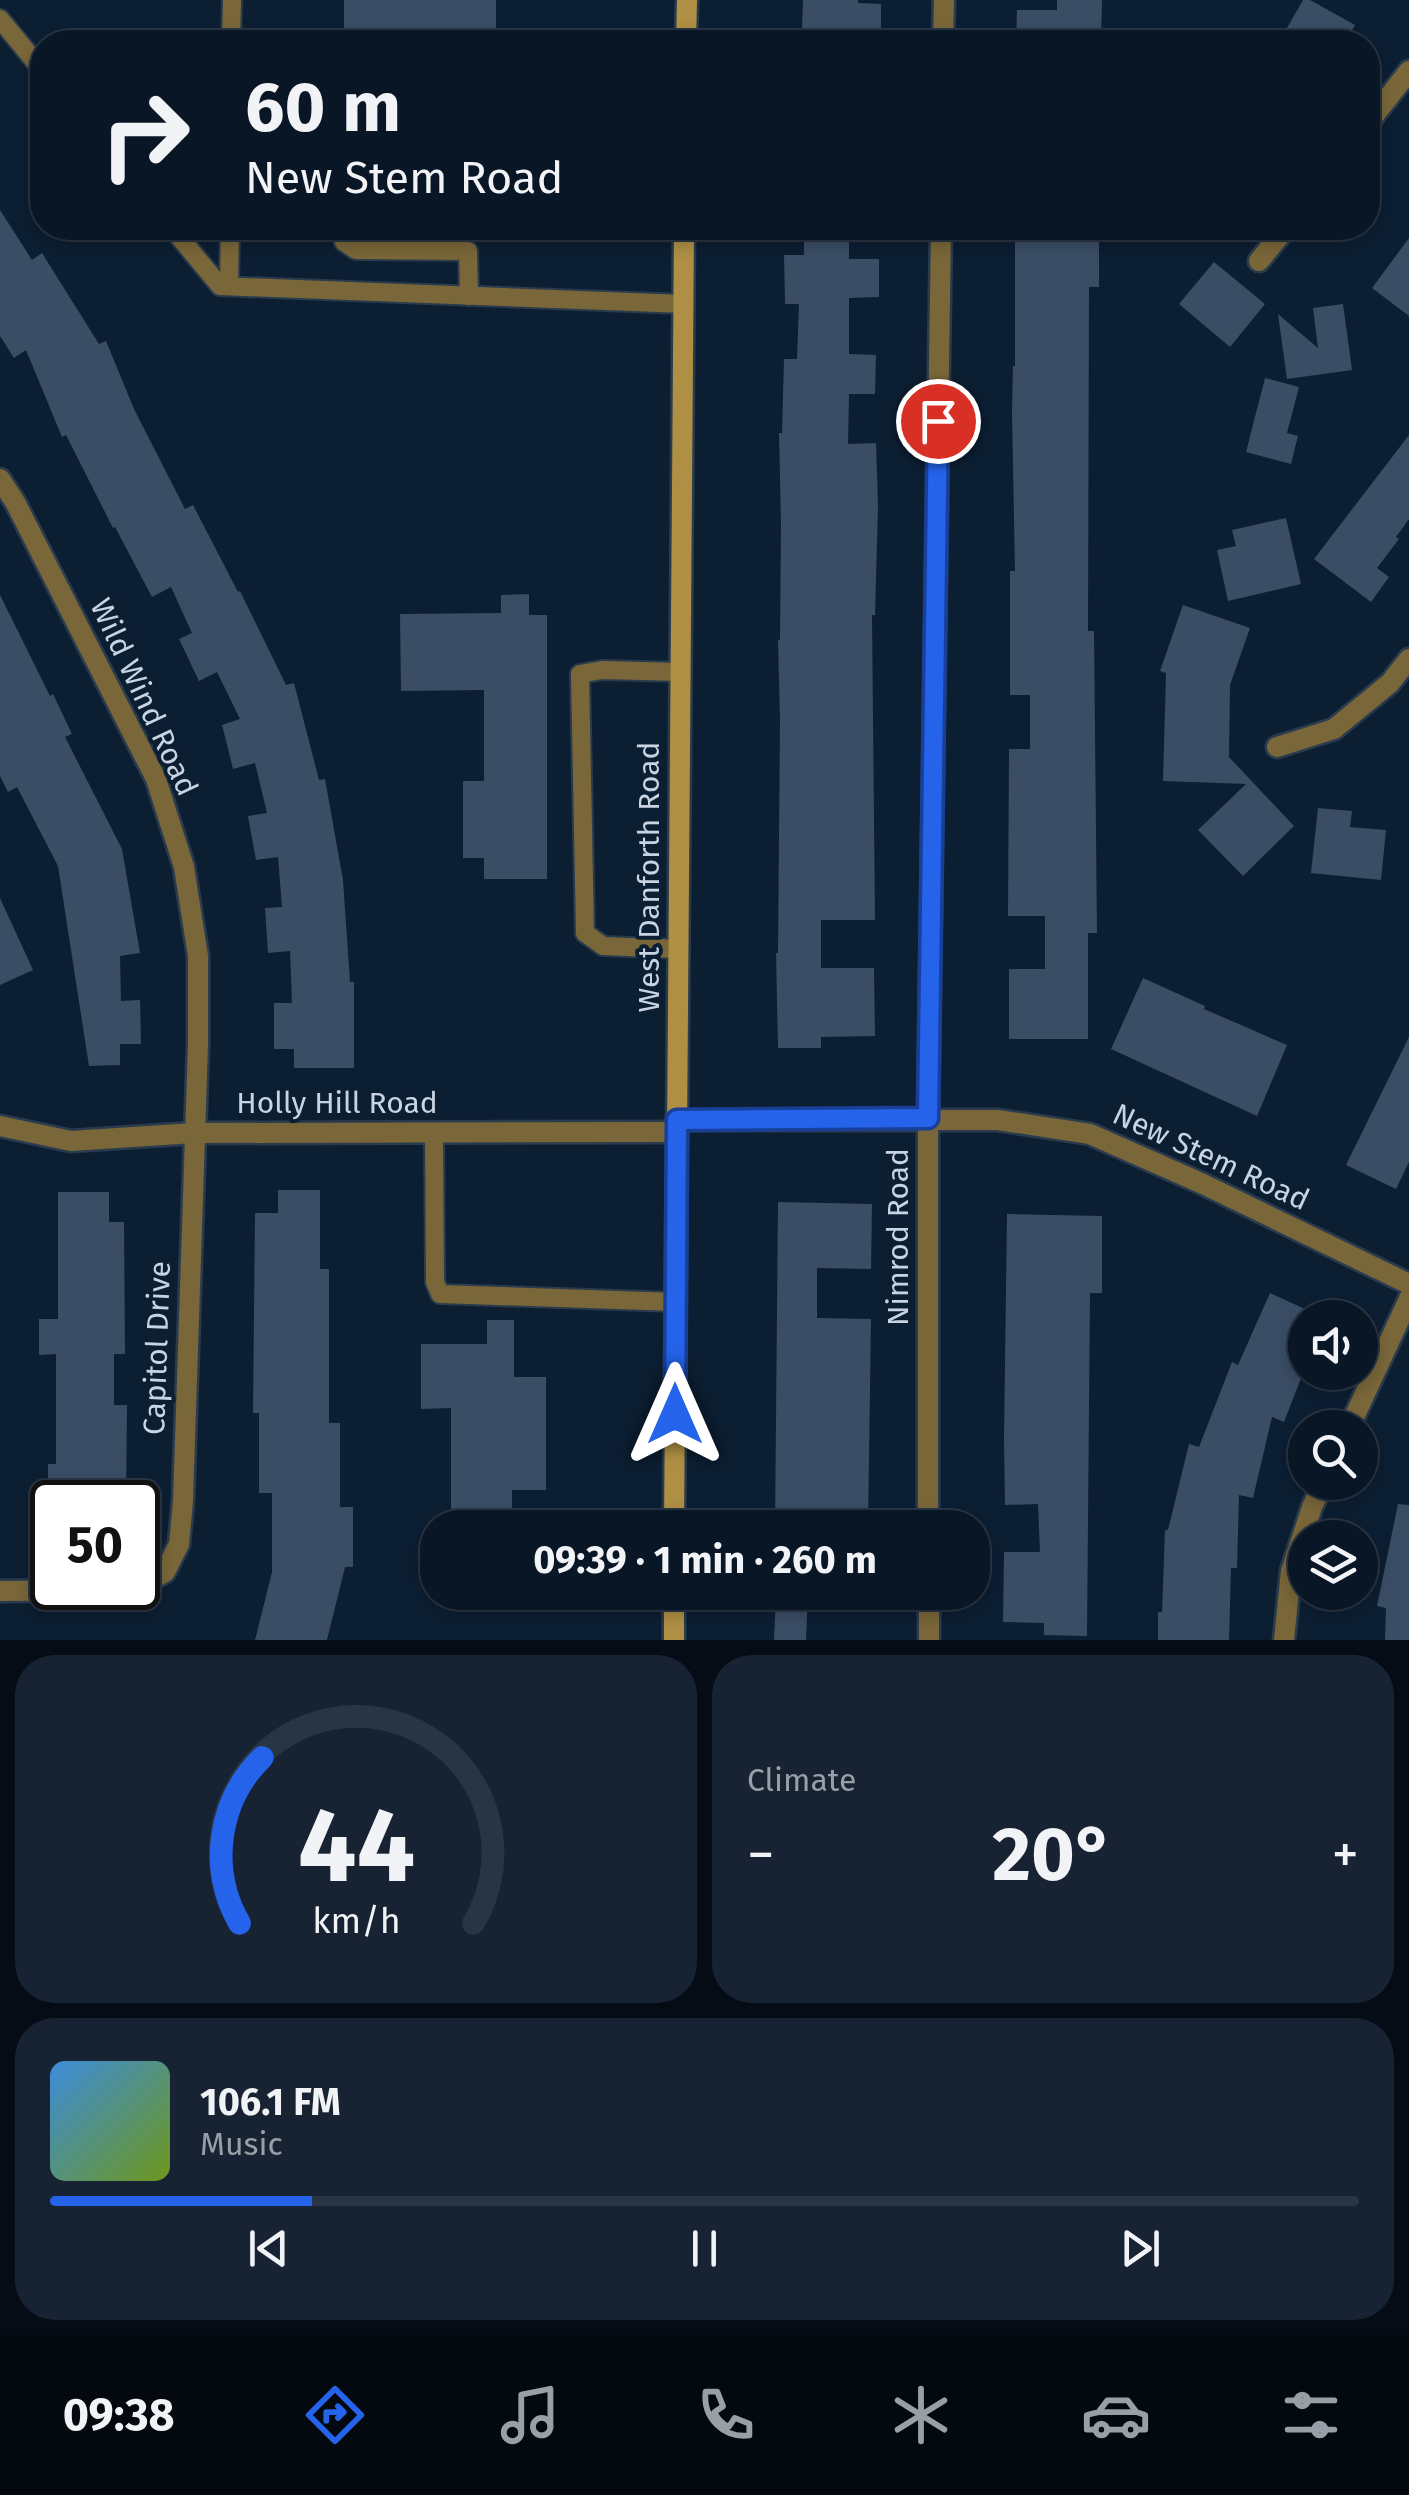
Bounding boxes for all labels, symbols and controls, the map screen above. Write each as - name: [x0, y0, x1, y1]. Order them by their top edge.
- text: 60 m: [245, 66, 401, 150]
- icon: right: [80, 70, 210, 200]
- text: New Stem Road: [245, 151, 563, 205]
- pin: [896, 379, 981, 464]
- icon: arrive: [911, 394, 966, 449]
- street label: Wild Wind Road: [83, 593, 205, 801]
- street label: West Danforth Road: [631, 742, 667, 1012]
- street label: Holly Hill Road: [236, 1085, 438, 1121]
- street label: New Stem Road: [1107, 1096, 1315, 1218]
- street label: Nimrod Road: [880, 1148, 916, 1326]
- street label: Capitol Drive: [136, 1260, 178, 1436]
- map controls: [1288, 1300, 1378, 1610]
- button: sound: [1288, 1300, 1378, 1390]
- position arrow: [623, 1362, 727, 1466]
- button: search: [1288, 1410, 1378, 1500]
- speed limit sign: 50: [30, 1480, 160, 1610]
- button: layers: [1288, 1520, 1378, 1610]
- text: 09:39 · 1 min · 260 m: [533, 1537, 877, 1583]
- text: Climate: [747, 1761, 856, 1799]
- text: 44: [297, 1784, 415, 1909]
- text: 20°: [992, 1810, 1114, 1900]
- text: −: [747, 1822, 775, 1888]
- text: +: [1332, 1822, 1359, 1888]
- text: km/h: [312, 1900, 400, 1942]
- text: 106.1 FM: [200, 2079, 341, 2125]
- text: Music: [200, 2125, 283, 2163]
- icon: previous: [241, 2221, 296, 2276]
- icon: pause: [677, 2221, 732, 2276]
- icon: next: [1113, 2221, 1168, 2276]
- icon: directions: [300, 2380, 370, 2450]
- icon: music: [495, 2380, 565, 2450]
- icon: phone: [691, 2380, 761, 2450]
- icon: climate: [886, 2380, 956, 2450]
- icon: car: [1081, 2380, 1151, 2450]
- icon: filters: [1276, 2380, 1346, 2450]
- text: 09:38: [63, 2388, 175, 2442]

